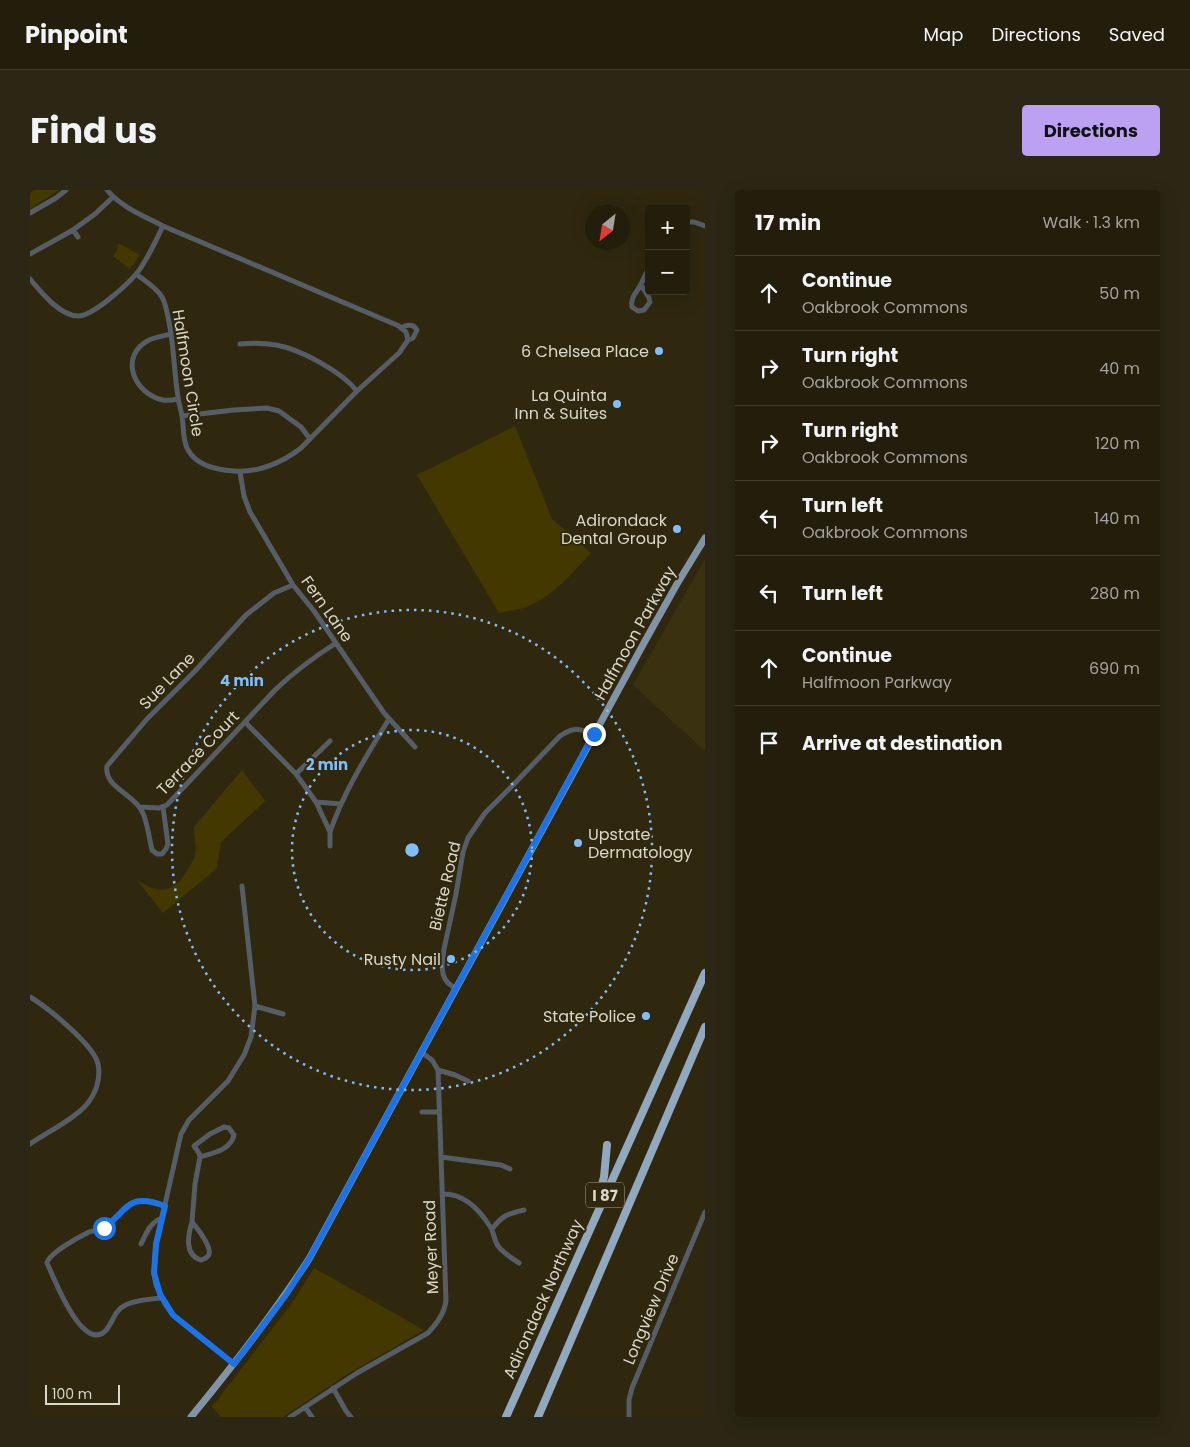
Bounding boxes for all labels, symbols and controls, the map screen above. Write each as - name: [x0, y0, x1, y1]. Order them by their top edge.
- text: Pinpoint: [25, 18, 128, 51]
- text: Map: [924, 22, 963, 47]
- text: Directions: [991, 22, 1081, 47]
- text: Saved: [1109, 22, 1165, 47]
- button: Directions: [1022, 105, 1160, 156]
- text: Find us: [30, 106, 157, 155]
- north arrow: [585, 205, 630, 250]
- map controls: [645, 205, 690, 295]
- button: +: [645, 205, 690, 250]
- text: 17 min: [755, 208, 821, 237]
- text: Walk · 1.3 km: [1043, 211, 1140, 234]
- button: −: [645, 250, 690, 295]
- text: Continue: [802, 267, 892, 294]
- icon: ahead: [755, 279, 783, 307]
- text: 50 m: [1099, 282, 1140, 305]
- text: Oakbrook Commons: [802, 296, 968, 319]
- street label: Halfmoon Circle: [167, 308, 209, 438]
- place label: 6 Chelsea Place: [521, 340, 649, 363]
- text: Turn right: [802, 342, 898, 369]
- marker: 6 Chelsea Place: [653, 345, 665, 357]
- icon: right: [755, 354, 783, 382]
- text: 40 m: [1099, 357, 1140, 380]
- text: Oakbrook Commons: [802, 371, 968, 394]
- place label: La Quinta Inn & Suites: [515, 384, 607, 425]
- marker: La Quinta Inn & Suites: [611, 398, 623, 410]
- text: Turn right: [802, 417, 898, 444]
- icon: right: [755, 429, 783, 457]
- text: 120 m: [1095, 432, 1140, 455]
- text: Oakbrook Commons: [802, 446, 968, 469]
- text: Turn left: [802, 492, 883, 519]
- icon: left: [755, 504, 783, 532]
- text: 140 m: [1094, 507, 1140, 530]
- place label: Adirondack Dental Group: [561, 509, 668, 550]
- text: Oakbrook Commons: [802, 521, 968, 544]
- marker: Adirondack Dental Group: [671, 523, 683, 535]
- street label: Halfmoon Parkway: [589, 562, 681, 704]
- street label: Fern Lane: [296, 571, 358, 647]
- icon: left: [755, 579, 783, 607]
- text: Turn left: [802, 580, 883, 607]
- text: 280 m: [1090, 582, 1140, 605]
- text: Continue: [802, 642, 892, 669]
- street label: Sue Lane: [134, 647, 200, 715]
- icon: ahead: [755, 654, 783, 682]
- text: 690 m: [1089, 657, 1140, 680]
- text: 4 min: [220, 670, 264, 691]
- text: Halfmoon Parkway: [802, 671, 952, 694]
- street label: Terrace Court: [152, 705, 245, 801]
- route end: [583, 723, 606, 746]
- icon: arrive: [755, 729, 783, 757]
- text: Arrive at destination: [802, 730, 1003, 757]
- text: 2 min: [306, 754, 348, 775]
- place label: Upstate Dermatology: [588, 823, 693, 864]
- marker: Upstate Dermatology: [572, 837, 584, 849]
- street label: Biette Road: [424, 839, 466, 933]
- centre of rings: [403, 841, 421, 859]
- place label: Rusty Nail: [364, 948, 441, 971]
- marker: Rusty Nail: [445, 953, 457, 965]
- place label: State Police: [543, 1005, 636, 1028]
- marker: State Police: [640, 1010, 652, 1022]
- road number: I 87: [586, 1182, 624, 1208]
- street label: Meyer Road: [418, 1199, 444, 1295]
- street label: Adirondack Northway: [497, 1216, 589, 1382]
- route start: [93, 1217, 116, 1240]
- street label: Longview Drive: [617, 1250, 685, 1368]
- scale bar: [45, 1382, 120, 1405]
- text: 100 m: [52, 1384, 92, 1404]

